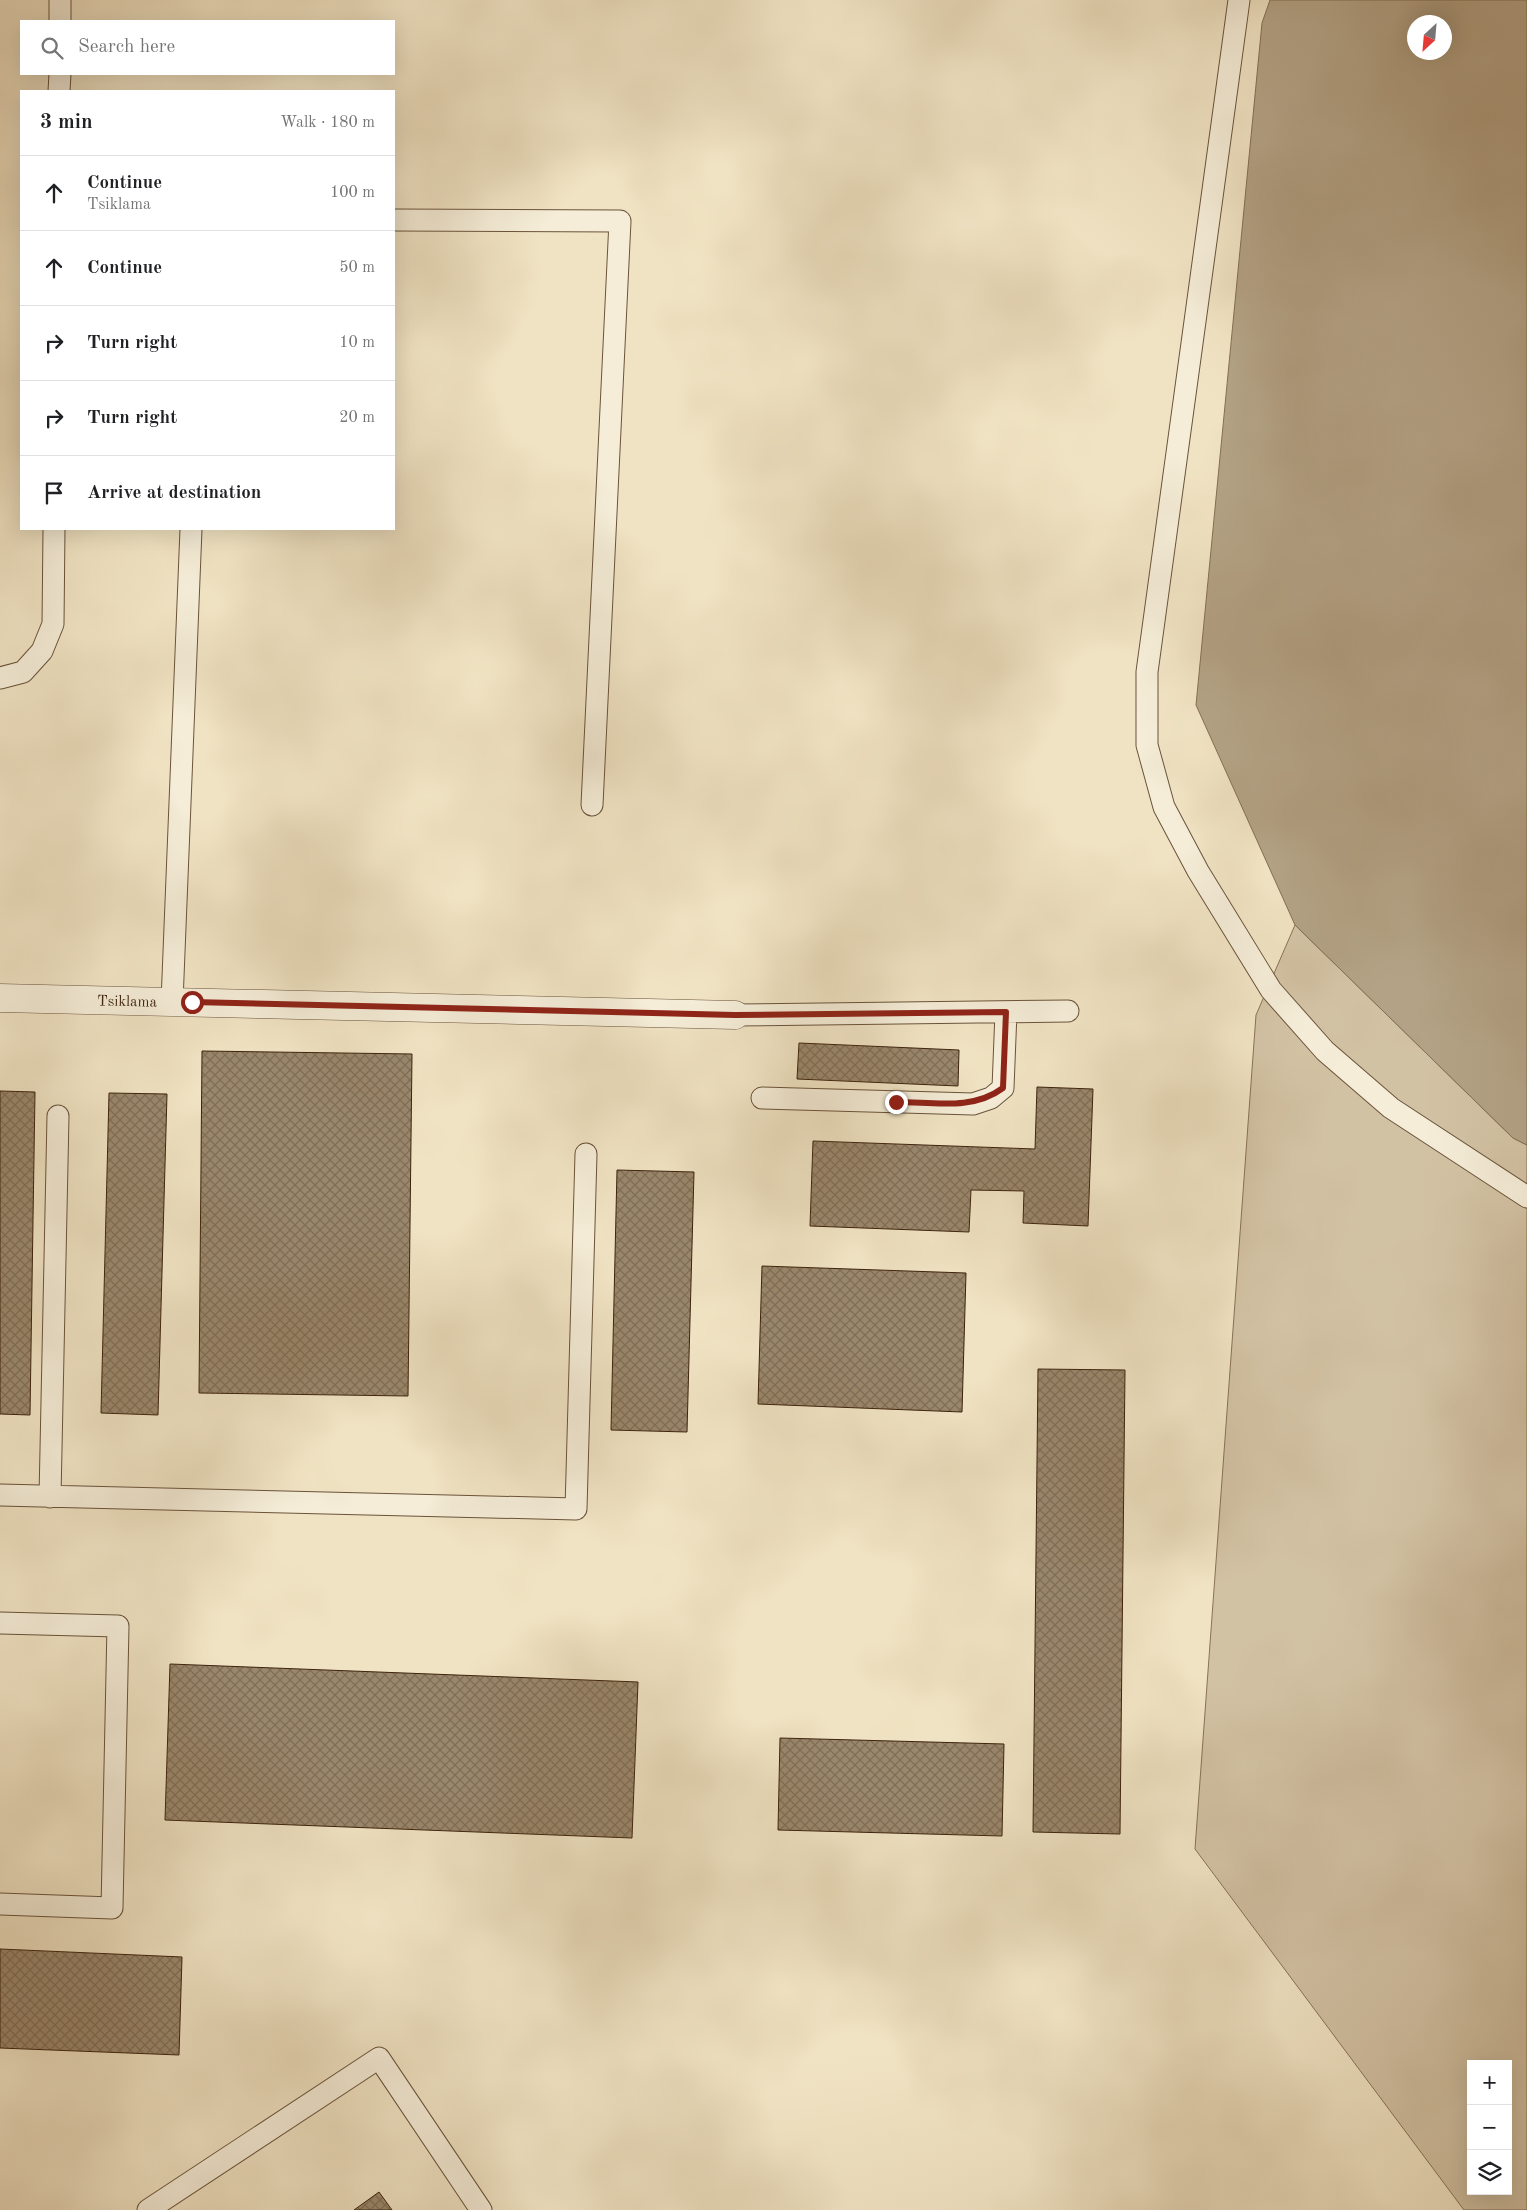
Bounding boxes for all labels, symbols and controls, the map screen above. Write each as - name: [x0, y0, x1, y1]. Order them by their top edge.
- north arrow: [1407, 15, 1452, 60]
- search box: [20, 20, 395, 75]
- icon: search: [38, 34, 66, 62]
- text: Search here: [78, 38, 175, 57]
- text: 3 min: [40, 112, 93, 133]
- text: Walk · 180 m: [280, 115, 375, 131]
- text: Continue: [87, 174, 162, 193]
- icon: ahead: [40, 179, 68, 207]
- text: 100 m: [330, 185, 375, 201]
- text: Tsiklama: [87, 197, 151, 213]
- icon: ahead: [40, 254, 68, 282]
- text: Continue: [87, 259, 162, 278]
- text: 50 m: [339, 260, 375, 276]
- icon: right: [40, 329, 68, 357]
- text: Turn right: [87, 334, 177, 353]
- text: 10 m: [339, 335, 375, 351]
- icon: right: [40, 404, 68, 432]
- text: Turn right: [87, 409, 177, 428]
- text: 20 m: [339, 410, 375, 426]
- icon: arrive: [40, 479, 68, 507]
- text: Arrive at destination: [87, 484, 261, 503]
- route start: [181, 991, 204, 1014]
- street label: Tsiklama: [97, 994, 158, 1011]
- route end: [885, 1091, 908, 1114]
- map controls: [1467, 2060, 1512, 2195]
- button: +: [1467, 2060, 1512, 2105]
- button: −: [1467, 2105, 1512, 2150]
- button: layers: [1467, 2150, 1512, 2195]

